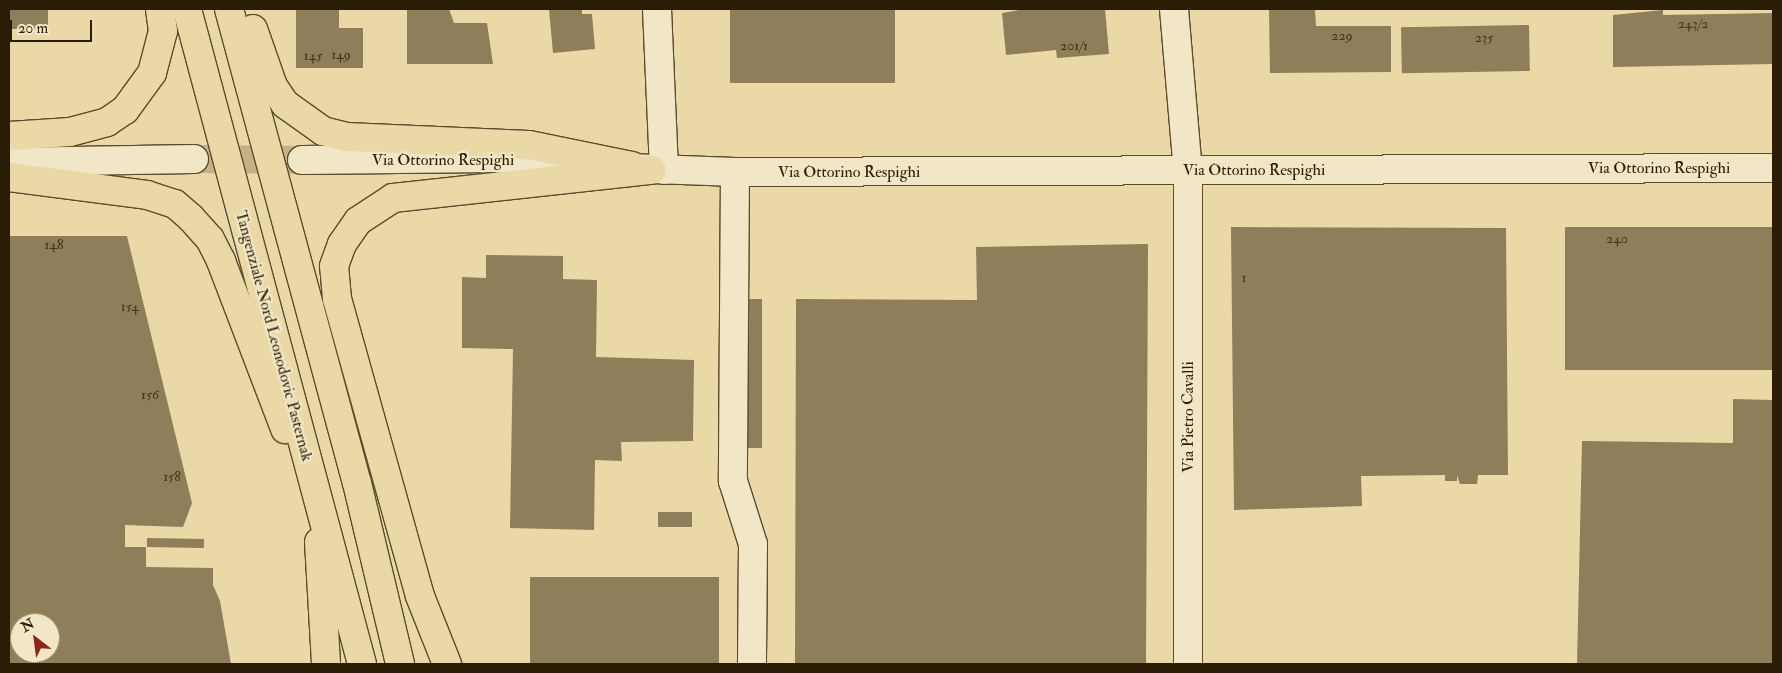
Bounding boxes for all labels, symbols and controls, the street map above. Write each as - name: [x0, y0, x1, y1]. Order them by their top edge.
- scale bar: [12, 10, 95, 42]
- house number: 243/2: [1678, 16, 1708, 32]
- text: 20 m: [18, 19, 48, 38]
- house number: 229: [1331, 28, 1353, 44]
- house number: 235: [1475, 30, 1493, 46]
- house number: 201/1: [1060, 38, 1088, 54]
- house number: 149: [331, 47, 351, 63]
- house number: 145: [304, 48, 322, 64]
- street label: Via Ottorino Respighi: [372, 150, 514, 170]
- street label: Via Ottorino Respighi: [1588, 158, 1730, 178]
- street label: Via Ottorino Respighi: [1183, 160, 1325, 180]
- street label: Via Ottorino Respighi: [778, 162, 920, 182]
- street label: Tangenziale Nord Leonodovic Pasternak: [231, 209, 317, 463]
- house number: 240: [1606, 231, 1628, 247]
- house number: 148: [44, 237, 64, 253]
- house number: 1: [1242, 270, 1246, 286]
- house number: 154: [121, 299, 139, 315]
- street label: Via Pietro Cavalli: [1178, 361, 1198, 473]
- house number: 156: [141, 387, 159, 403]
- house number: 158: [163, 469, 181, 485]
- north arrow: [10, 613, 60, 663]
- text: N: [18, 615, 37, 636]

